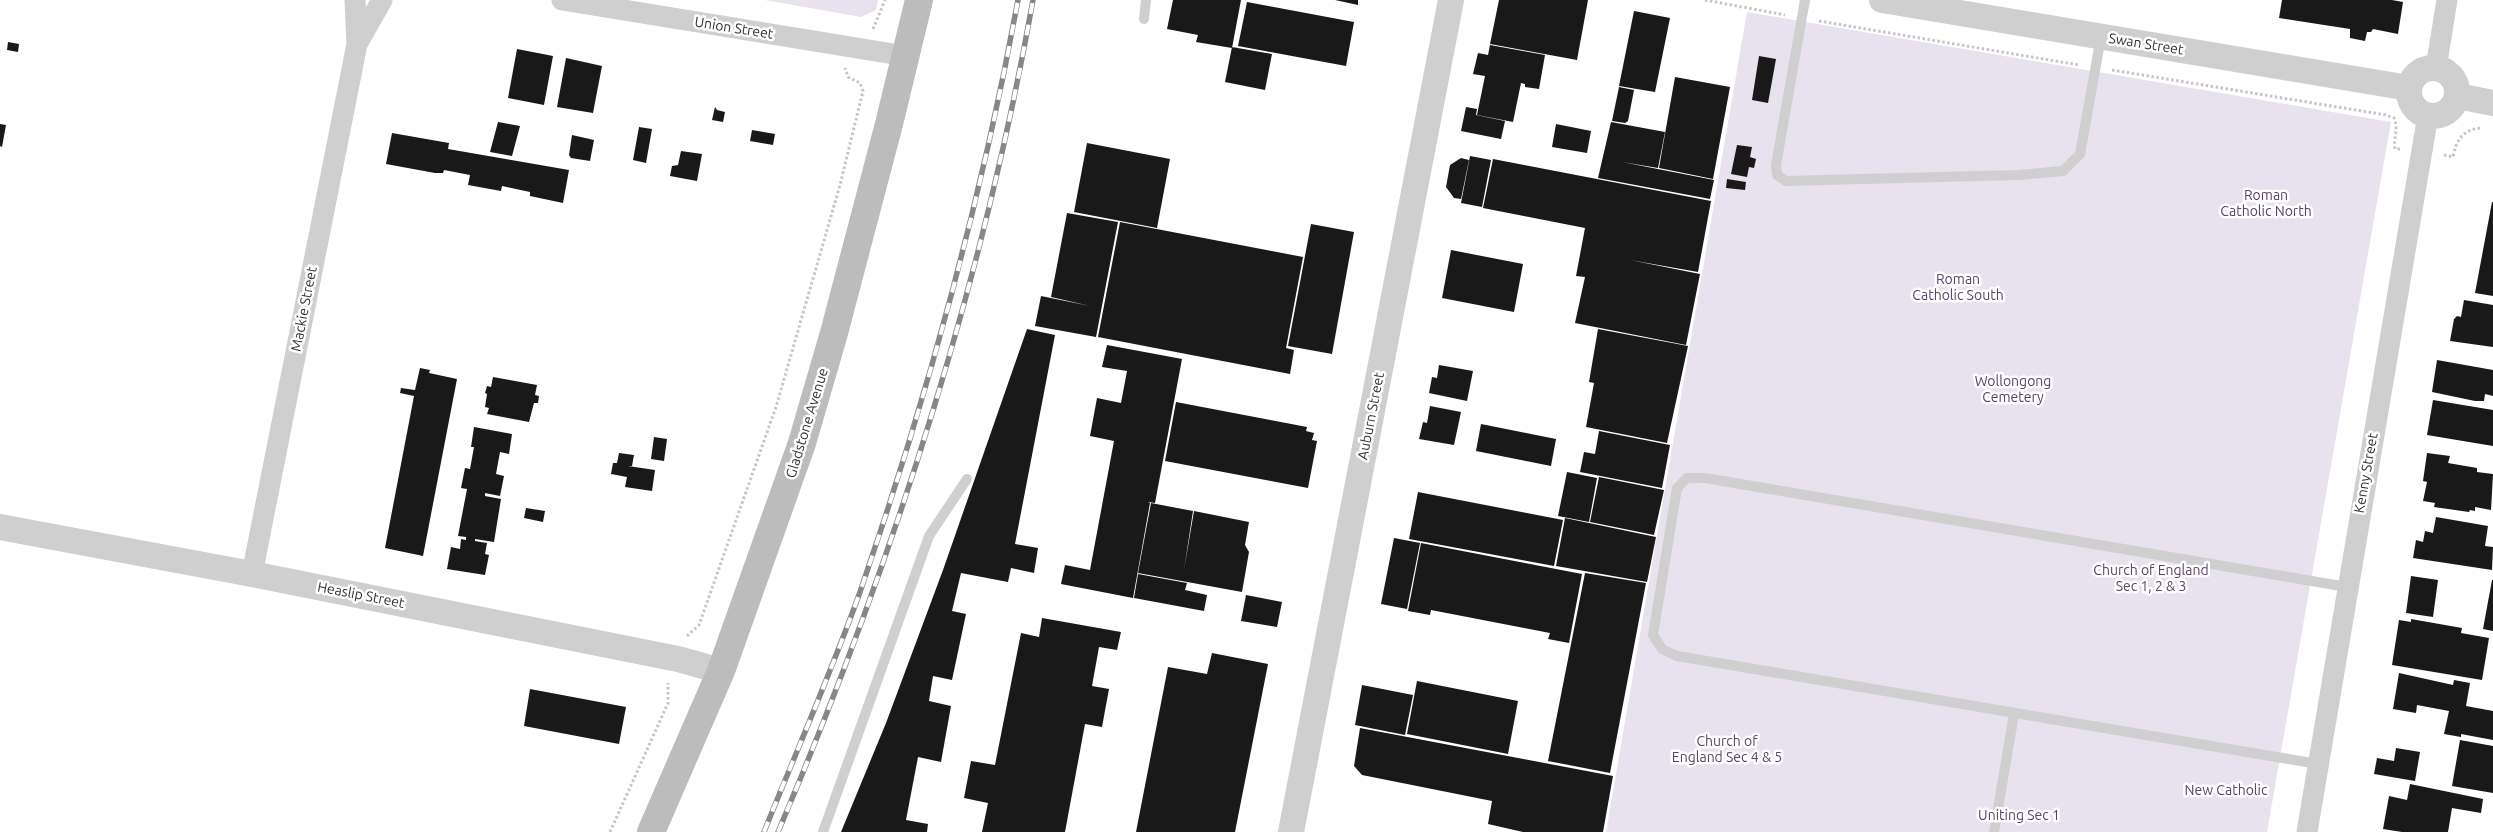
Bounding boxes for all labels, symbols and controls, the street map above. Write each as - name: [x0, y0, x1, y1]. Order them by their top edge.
- street label: Union Street: [693, 13, 775, 43]
- street label: Swan Street: [2107, 30, 2185, 58]
- park label: Roman Catholic North: [2220, 187, 2312, 220]
- street label: Mackie Street: [288, 265, 320, 353]
- park label: Roman Catholic South: [1912, 271, 2004, 304]
- street label: Gladstone Avenue: [782, 366, 832, 480]
- street label: Auburn Street: [1354, 371, 1388, 461]
- park label: Wollongong Cemetery: [1975, 373, 2051, 406]
- street label: Kenny Street: [2351, 432, 2381, 514]
- park label: Church of England Sec 1, 2 & 3: [2093, 562, 2209, 594]
- street label: Heaslip Street: [316, 578, 406, 612]
- park label: Church of England Sec 4 & 5: [1672, 733, 1782, 766]
- park label: New Catholic: [2185, 782, 2267, 798]
- park label: Uniting Sec 1: [1978, 807, 2060, 823]

